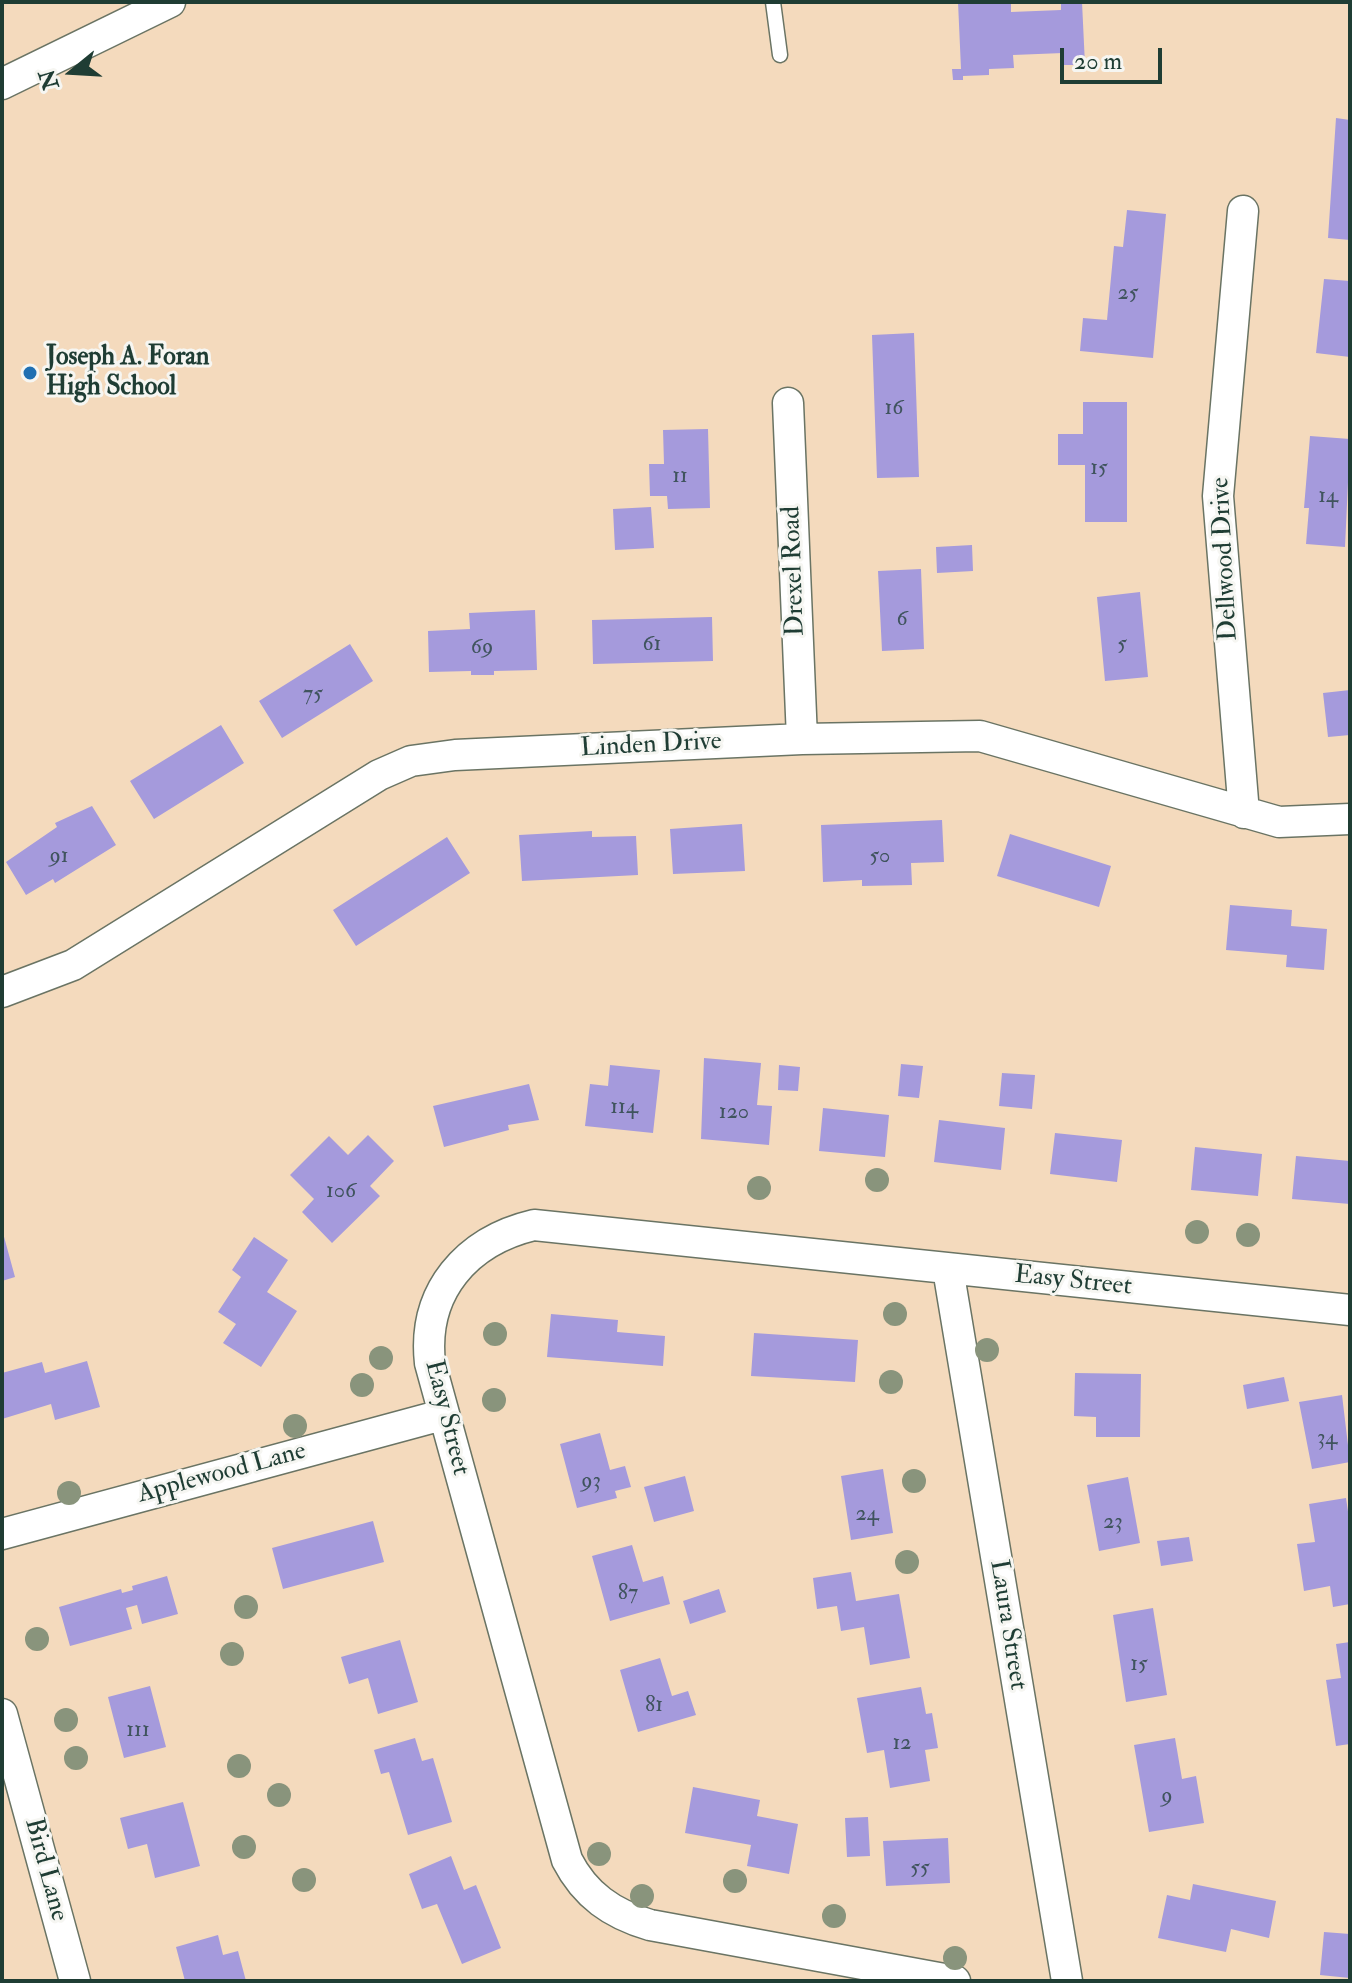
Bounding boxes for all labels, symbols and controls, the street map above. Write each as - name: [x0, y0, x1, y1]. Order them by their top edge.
- north arrow: [32, 32, 112, 112]
- scale bar: [1064, 32, 1166, 82]
- text: 20 m: [1074, 46, 1122, 77]
- text: N: [33, 66, 66, 93]
- house number: 25: [1118, 281, 1138, 307]
- place label: Joseph A. Foran High School: [46, 342, 209, 404]
- marker: Joseph A. Foran High School: [21, 364, 39, 382]
- house number: 16: [885, 396, 903, 422]
- house number: 15: [1090, 456, 1108, 482]
- house number: 11: [672, 464, 688, 490]
- street label: Dellwood Drive: [1206, 476, 1246, 642]
- house number: 14: [1318, 484, 1338, 510]
- street label: Drexel Road: [777, 505, 813, 637]
- house number: 6: [896, 607, 908, 633]
- house number: 61: [643, 632, 661, 658]
- house number: 5: [1117, 632, 1127, 658]
- house number: 69: [471, 635, 493, 661]
- house number: 75: [303, 682, 323, 708]
- street label: Linden Drive: [580, 727, 722, 765]
- house number: 91: [49, 844, 69, 870]
- house number: 50: [870, 844, 890, 870]
- house number: 114: [610, 1095, 638, 1121]
- house number: 120: [719, 1100, 749, 1126]
- house number: 106: [326, 1179, 356, 1205]
- street label: Easy Street: [1013, 1260, 1133, 1304]
- street label: Easy Street: [417, 1357, 475, 1479]
- house number: 34: [1317, 1426, 1337, 1452]
- street label: Applewood Lane: [134, 1437, 310, 1511]
- house number: 93: [581, 1469, 601, 1495]
- house number: 24: [855, 1502, 879, 1528]
- house number: 23: [1103, 1510, 1123, 1536]
- street label: Laura Street: [981, 1558, 1033, 1692]
- house number: 87: [618, 1581, 638, 1607]
- house number: 15: [1130, 1652, 1148, 1678]
- house number: 81: [645, 1693, 663, 1719]
- house number: 111: [126, 1718, 150, 1744]
- house number: 12: [892, 1731, 912, 1757]
- house number: 9: [1161, 1784, 1173, 1810]
- street label: Bird Lane: [16, 1815, 74, 1925]
- house number: 55: [910, 1856, 930, 1882]

